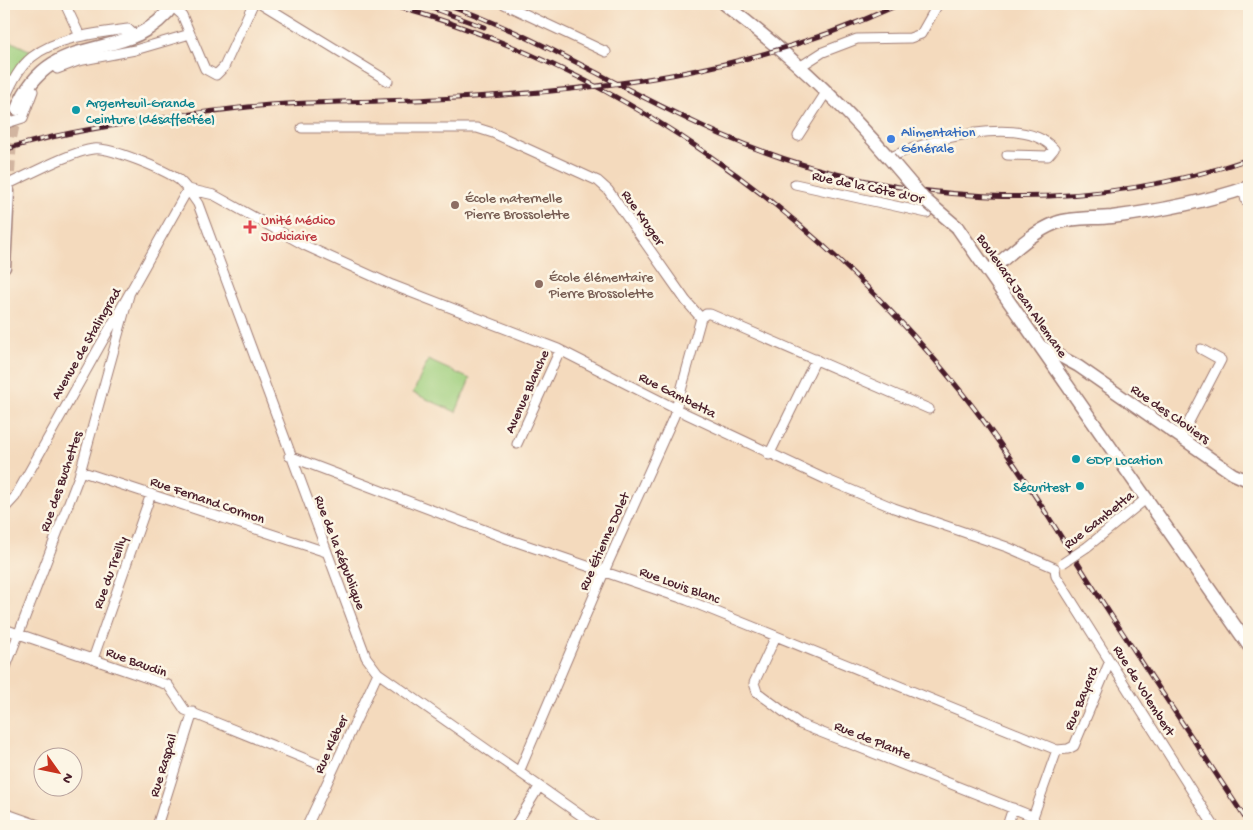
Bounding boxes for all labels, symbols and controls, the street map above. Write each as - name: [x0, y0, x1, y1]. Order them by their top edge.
- place label: Argenteuil-Grande Ceinture (désaffectée): [86, 96, 215, 129]
- marker: Argenteuil-Grande Ceinture (désaffectée): [70, 104, 82, 116]
- place label: Alimentation Générale: [901, 125, 976, 158]
- marker: Alimentation Générale: [885, 133, 897, 145]
- street label: Rue de la Côte d'Or: [810, 168, 926, 209]
- street label: Rue Kruger: [617, 187, 668, 250]
- place label: École maternelle Pierre Brossolette: [464, 191, 570, 224]
- marker: École maternelle Pierre Brossolette: [449, 199, 461, 211]
- place label: Unité Médico Judiciaire: [261, 213, 335, 246]
- marker: Unité Médico Judiciaire: [243, 220, 257, 234]
- street label: Boulevard Jean Allemane: [971, 230, 1071, 362]
- place label: École élémentaire Pierre Brossolette: [548, 270, 654, 303]
- marker: École élémentaire Pierre Brossolette: [533, 278, 545, 290]
- street label: Avenue de Stalingrad: [48, 284, 127, 403]
- street label: Avenue Blanche: [502, 347, 555, 436]
- street label: Rue Gambetta: [635, 369, 720, 424]
- street label: Rue des Cloviers: [1127, 381, 1213, 449]
- street label: Rue des Buchettes: [37, 428, 88, 534]
- marker: GDP Location: [1070, 453, 1082, 465]
- place label: GDP Location: [1086, 453, 1163, 470]
- street label: Rue Fernand Cormon: [148, 474, 267, 529]
- place label: Sécuritest: [1013, 480, 1071, 497]
- marker: Sécuritest: [1074, 480, 1086, 492]
- street label: Rue Gambetta: [1061, 487, 1139, 554]
- street label: Rue Étienne Dolet: [576, 489, 635, 594]
- street label: Rue de la République: [309, 493, 369, 613]
- street label: Rue du Treilly: [90, 534, 132, 612]
- street label: Rue Louis Blanc: [637, 564, 723, 609]
- street label: Rue de Volembert: [1108, 643, 1178, 741]
- street label: Rue Baudin: [103, 644, 169, 682]
- street label: Rue Bayard: [1061, 663, 1104, 733]
- street label: Rue Kléber: [311, 712, 354, 777]
- street label: Rue de Plante: [831, 718, 914, 765]
- street label: Rue Raspail: [147, 732, 182, 800]
- north arrow: [32, 748, 82, 798]
- text: N: [57, 769, 76, 786]

